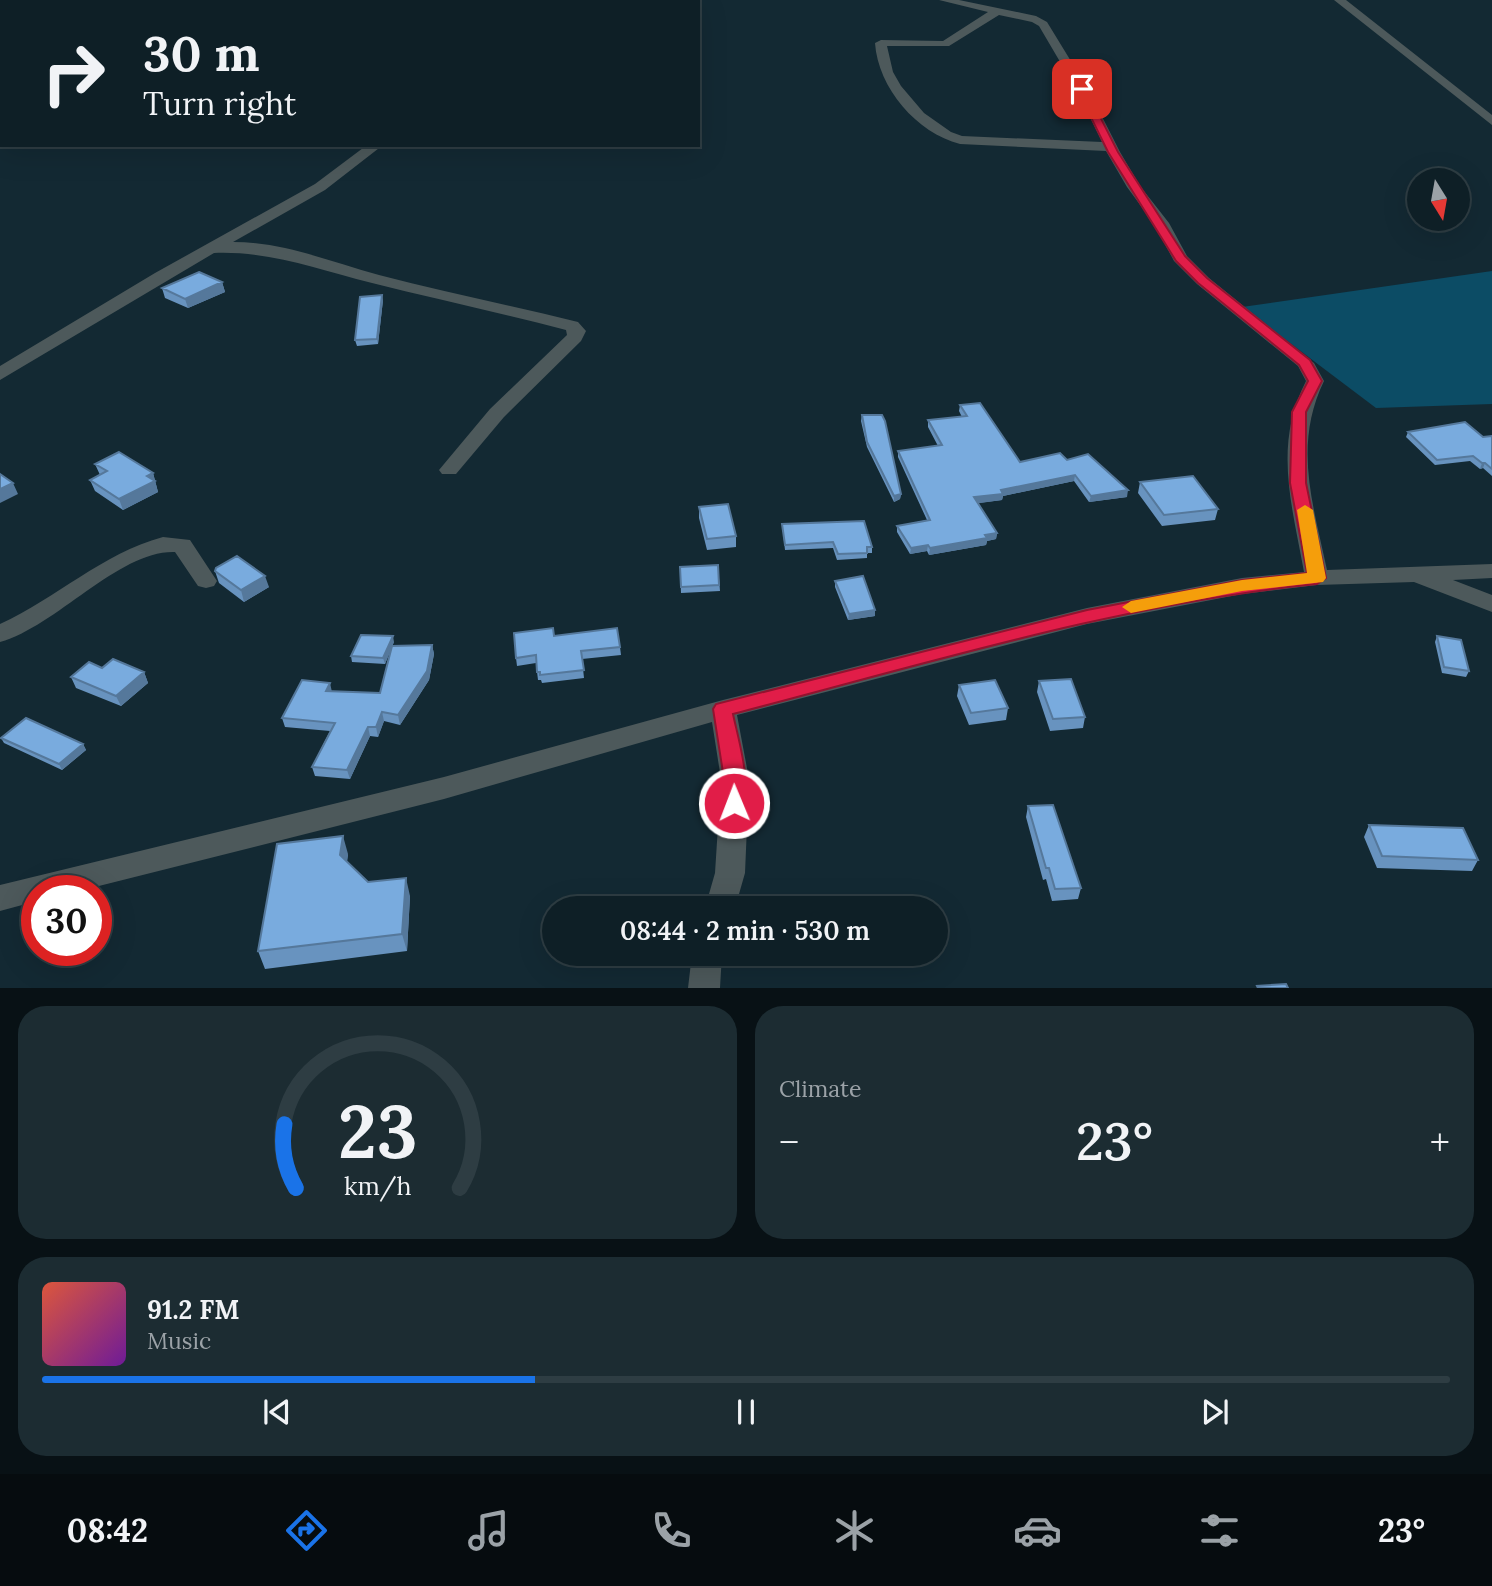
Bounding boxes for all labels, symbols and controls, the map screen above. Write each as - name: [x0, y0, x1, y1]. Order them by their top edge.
- text: 30 m: [143, 22, 260, 84]
- icon: right: [28, 28, 119, 119]
- pin: [1052, 59, 1112, 119]
- icon: arrive: [1063, 70, 1101, 108]
- text: Turn right: [143, 83, 296, 124]
- north arrow: [1407, 168, 1470, 231]
- map controls: [1407, 168, 1470, 231]
- position arrow: [697, 766, 771, 840]
- speed limit sign: 30: [21, 875, 112, 966]
- text: 08:44 · 2 min · 530 m: [620, 914, 870, 947]
- text: Climate: [779, 1074, 861, 1103]
- text: 23: [338, 1086, 417, 1179]
- text: 23°: [1076, 1108, 1153, 1174]
- text: −: [779, 1118, 799, 1166]
- text: +: [1430, 1118, 1450, 1166]
- text: km/h: [344, 1170, 411, 1202]
- text: 91.2 FM: [147, 1293, 239, 1326]
- text: Music: [147, 1326, 211, 1355]
- icon: previous: [258, 1393, 296, 1431]
- icon: pause: [727, 1393, 765, 1431]
- icon: next: [1196, 1393, 1234, 1431]
- icon: directions: [282, 1506, 331, 1555]
- icon: music: [464, 1506, 513, 1555]
- icon: phone: [647, 1506, 696, 1555]
- icon: climate: [830, 1506, 879, 1555]
- icon: car: [1013, 1506, 1062, 1555]
- icon: filters: [1195, 1506, 1244, 1555]
- text: 08:42: [67, 1510, 148, 1551]
- text: 23°: [1378, 1510, 1425, 1551]

